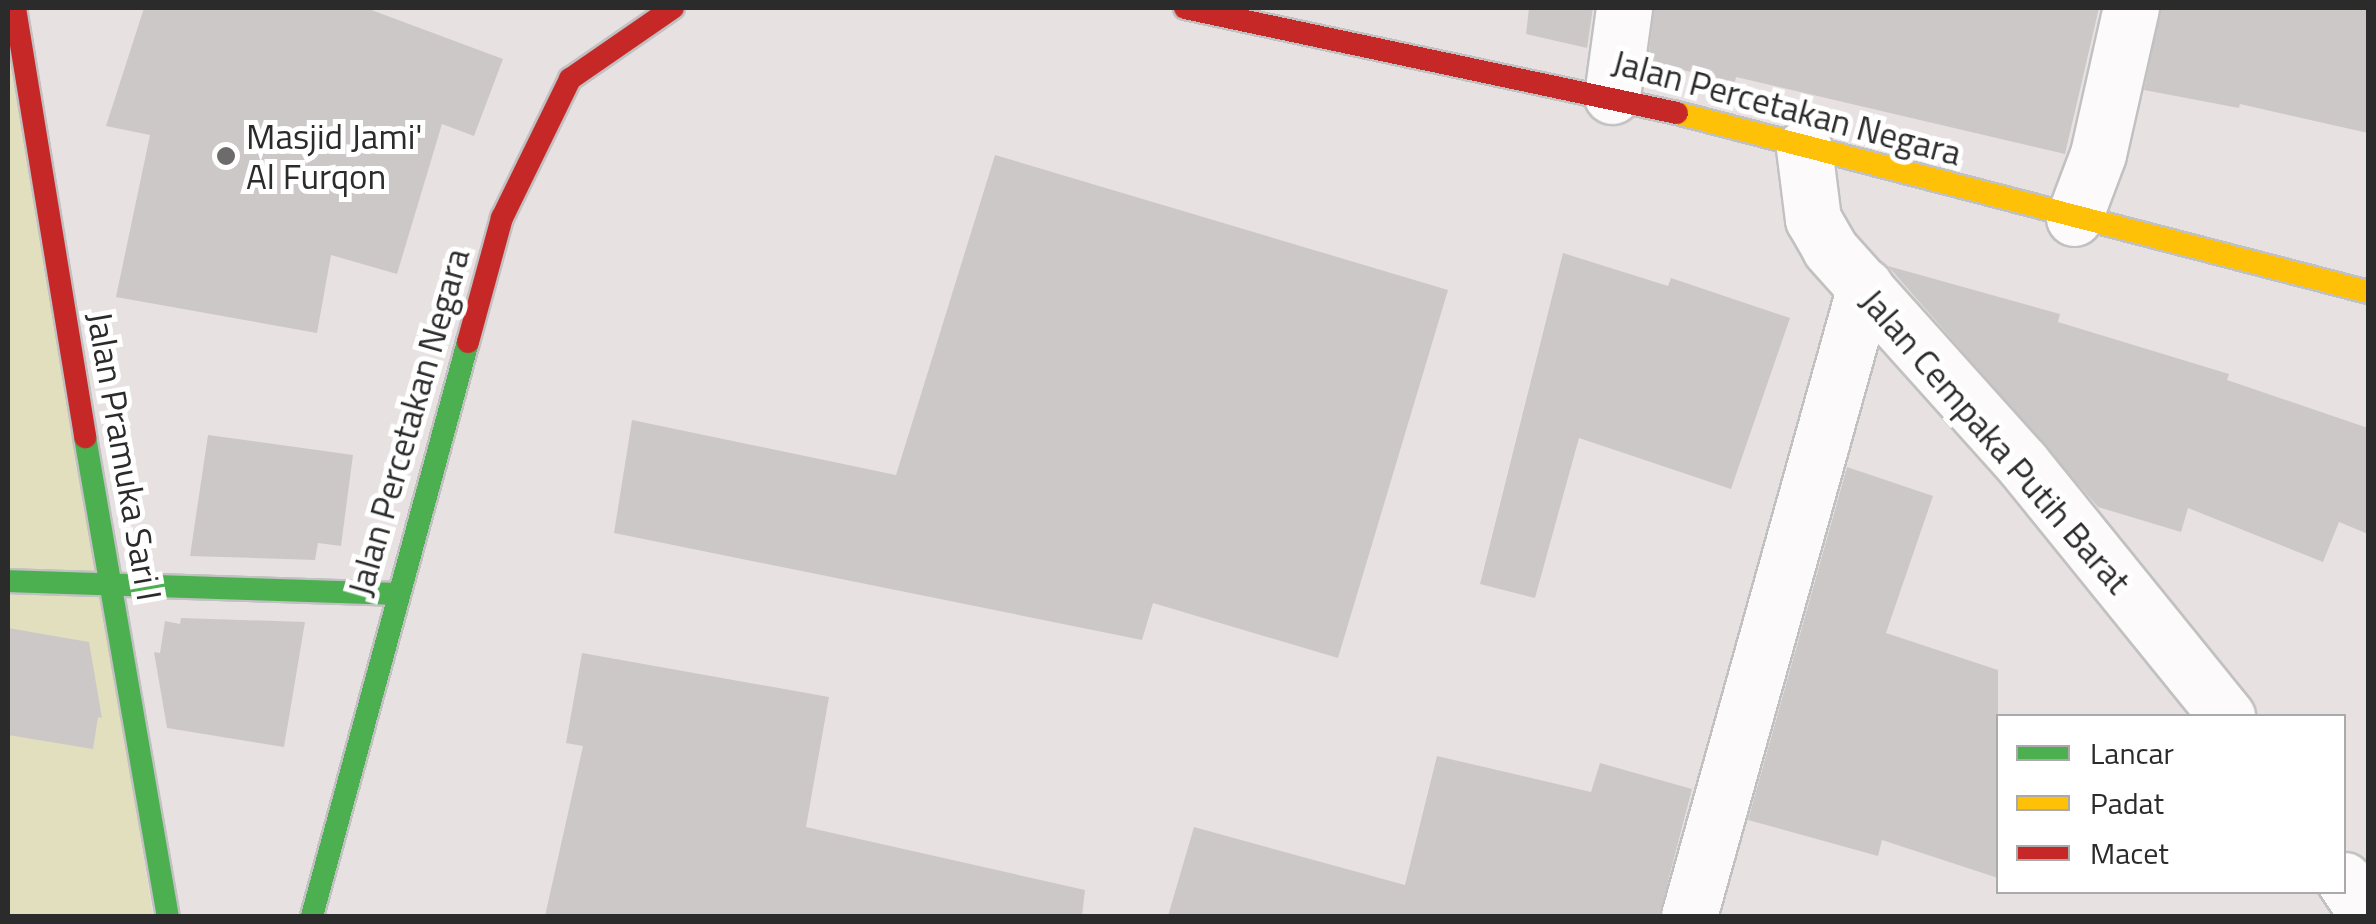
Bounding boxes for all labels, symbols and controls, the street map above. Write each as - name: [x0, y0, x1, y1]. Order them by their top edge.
- street label: Jalan Percetakan Negara: [1608, 40, 1966, 174]
- place label: Masjid Jami' Al Furqon: [246, 115, 423, 197]
- marker: Masjid Jami' Al Furqon: [215, 145, 237, 167]
- street label: Jalan Percetakan Negara: [338, 244, 478, 600]
- street label: Jalan Cempaka Putih Barat: [1852, 280, 2140, 602]
- street label: Jalan Pramuka Sari I: [79, 308, 171, 604]
- legend: [1996, 714, 2346, 894]
- text: Lancar: [2090, 730, 2174, 776]
- text: Padat: [2090, 780, 2164, 826]
- text: Macet: [2090, 830, 2169, 876]

